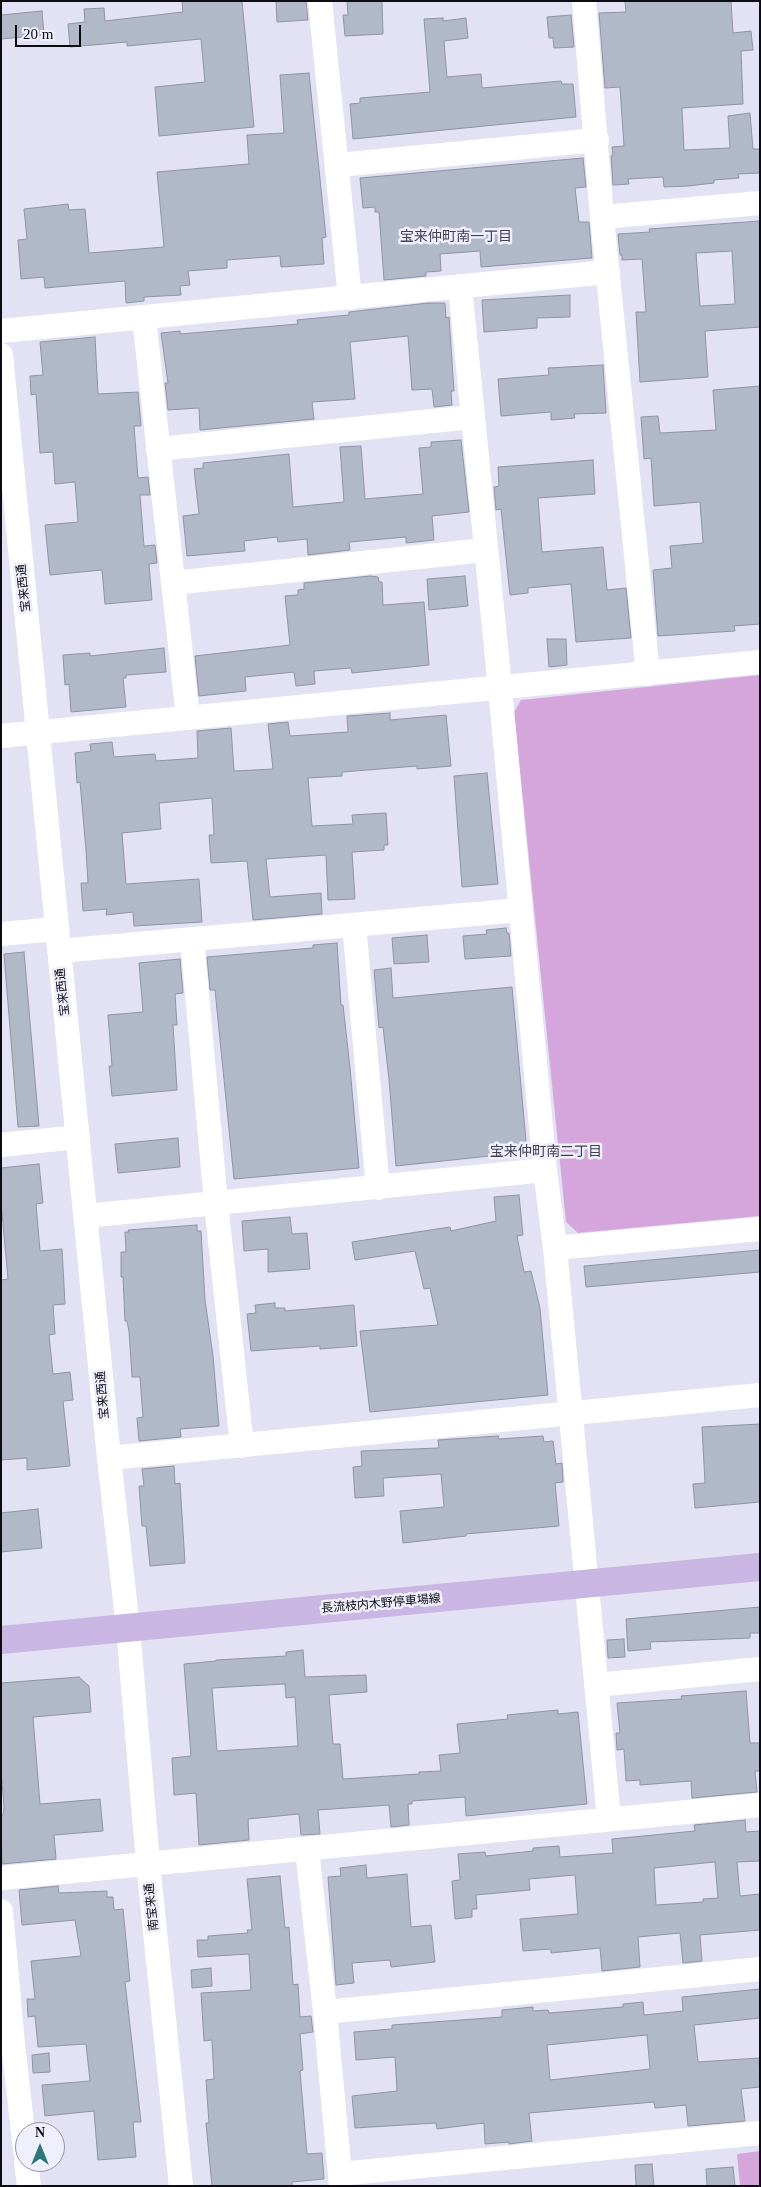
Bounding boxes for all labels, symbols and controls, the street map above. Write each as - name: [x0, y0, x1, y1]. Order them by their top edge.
- scale bar: [18, 15, 84, 47]
- text: 20 m: [23, 26, 53, 42]
- district label: 宝来仲町南一丁目: [400, 229, 512, 245]
- street label: 宝来西通: [14, 563, 34, 613]
- street label: 宝来西通: [53, 967, 73, 1017]
- district label: 宝来仲町南二丁目: [490, 1144, 602, 1160]
- street label: 宝来西通: [94, 1370, 112, 1420]
- street label: 長流枝内木野停車場線: [321, 1592, 441, 1616]
- street label: 南宝来通: [142, 1882, 162, 1932]
- north arrow: [15, 2122, 65, 2172]
- text: N: [35, 2125, 45, 2140]

